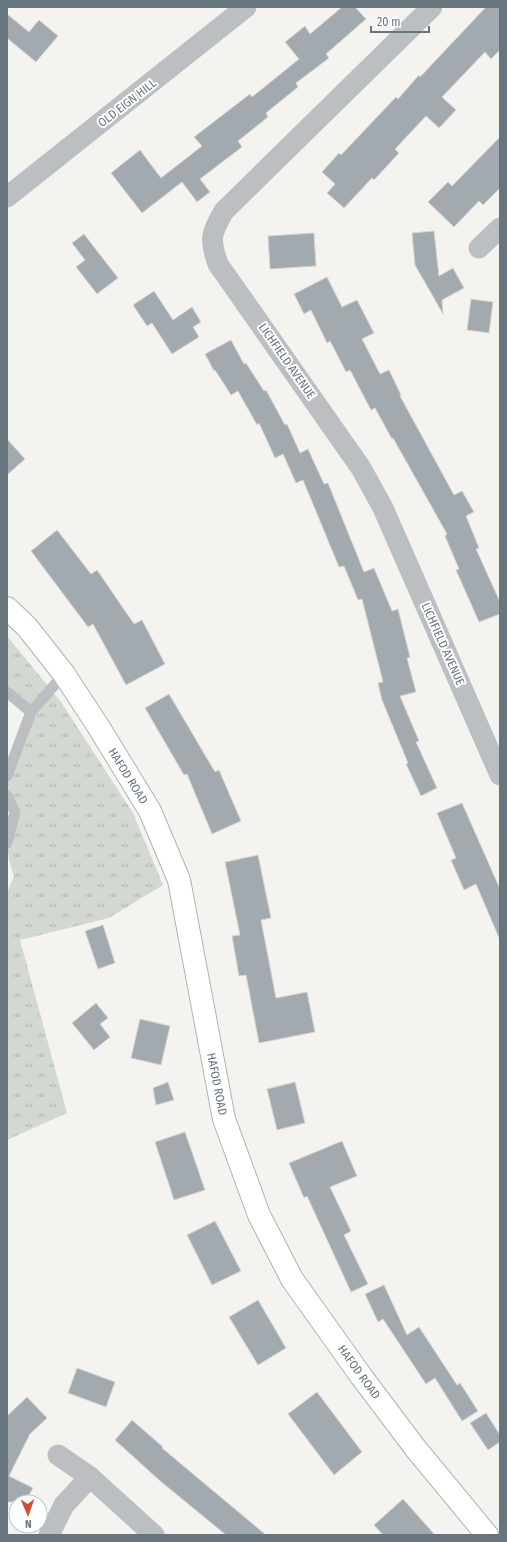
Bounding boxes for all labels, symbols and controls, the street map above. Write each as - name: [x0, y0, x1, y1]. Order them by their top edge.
- scale bar: [371, 8, 429, 34]
- text: 20 m: [377, 15, 401, 29]
- street label: OLD EIGN HILL: [95, 76, 159, 130]
- street label: LICHFIELD AVENUE: [256, 321, 318, 402]
- street label: LICHFIELD AVENUE: [419, 601, 468, 688]
- street label: HAFOD ROAD: [105, 746, 151, 806]
- street label: HAFOD ROAD: [204, 1052, 230, 1116]
- street label: HAFOD ROAD: [335, 1342, 383, 1402]
- north arrow: [8, 1494, 48, 1534]
- text: N: [25, 1517, 32, 1530]

